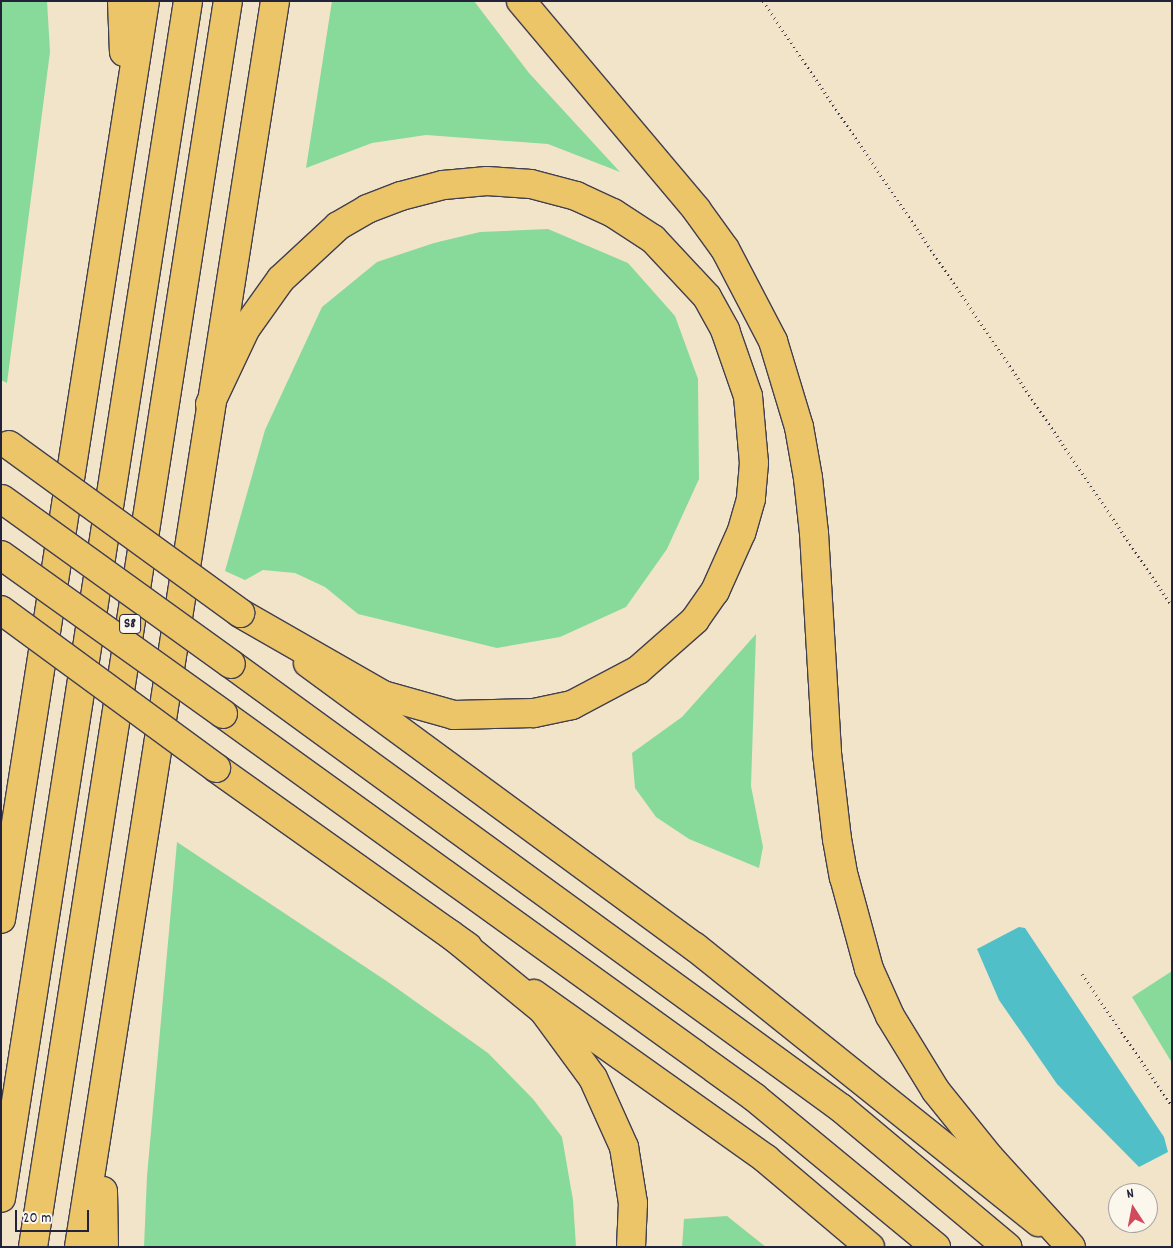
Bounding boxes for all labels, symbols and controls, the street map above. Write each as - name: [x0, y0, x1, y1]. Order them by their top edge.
- road number: S8: [119, 612, 141, 636]
- north arrow: [1108, 1183, 1158, 1233]
- text: N: [1125, 1184, 1136, 1205]
- scale bar: [18, 1200, 91, 1232]
- text: 20 m: [23, 1208, 51, 1230]

